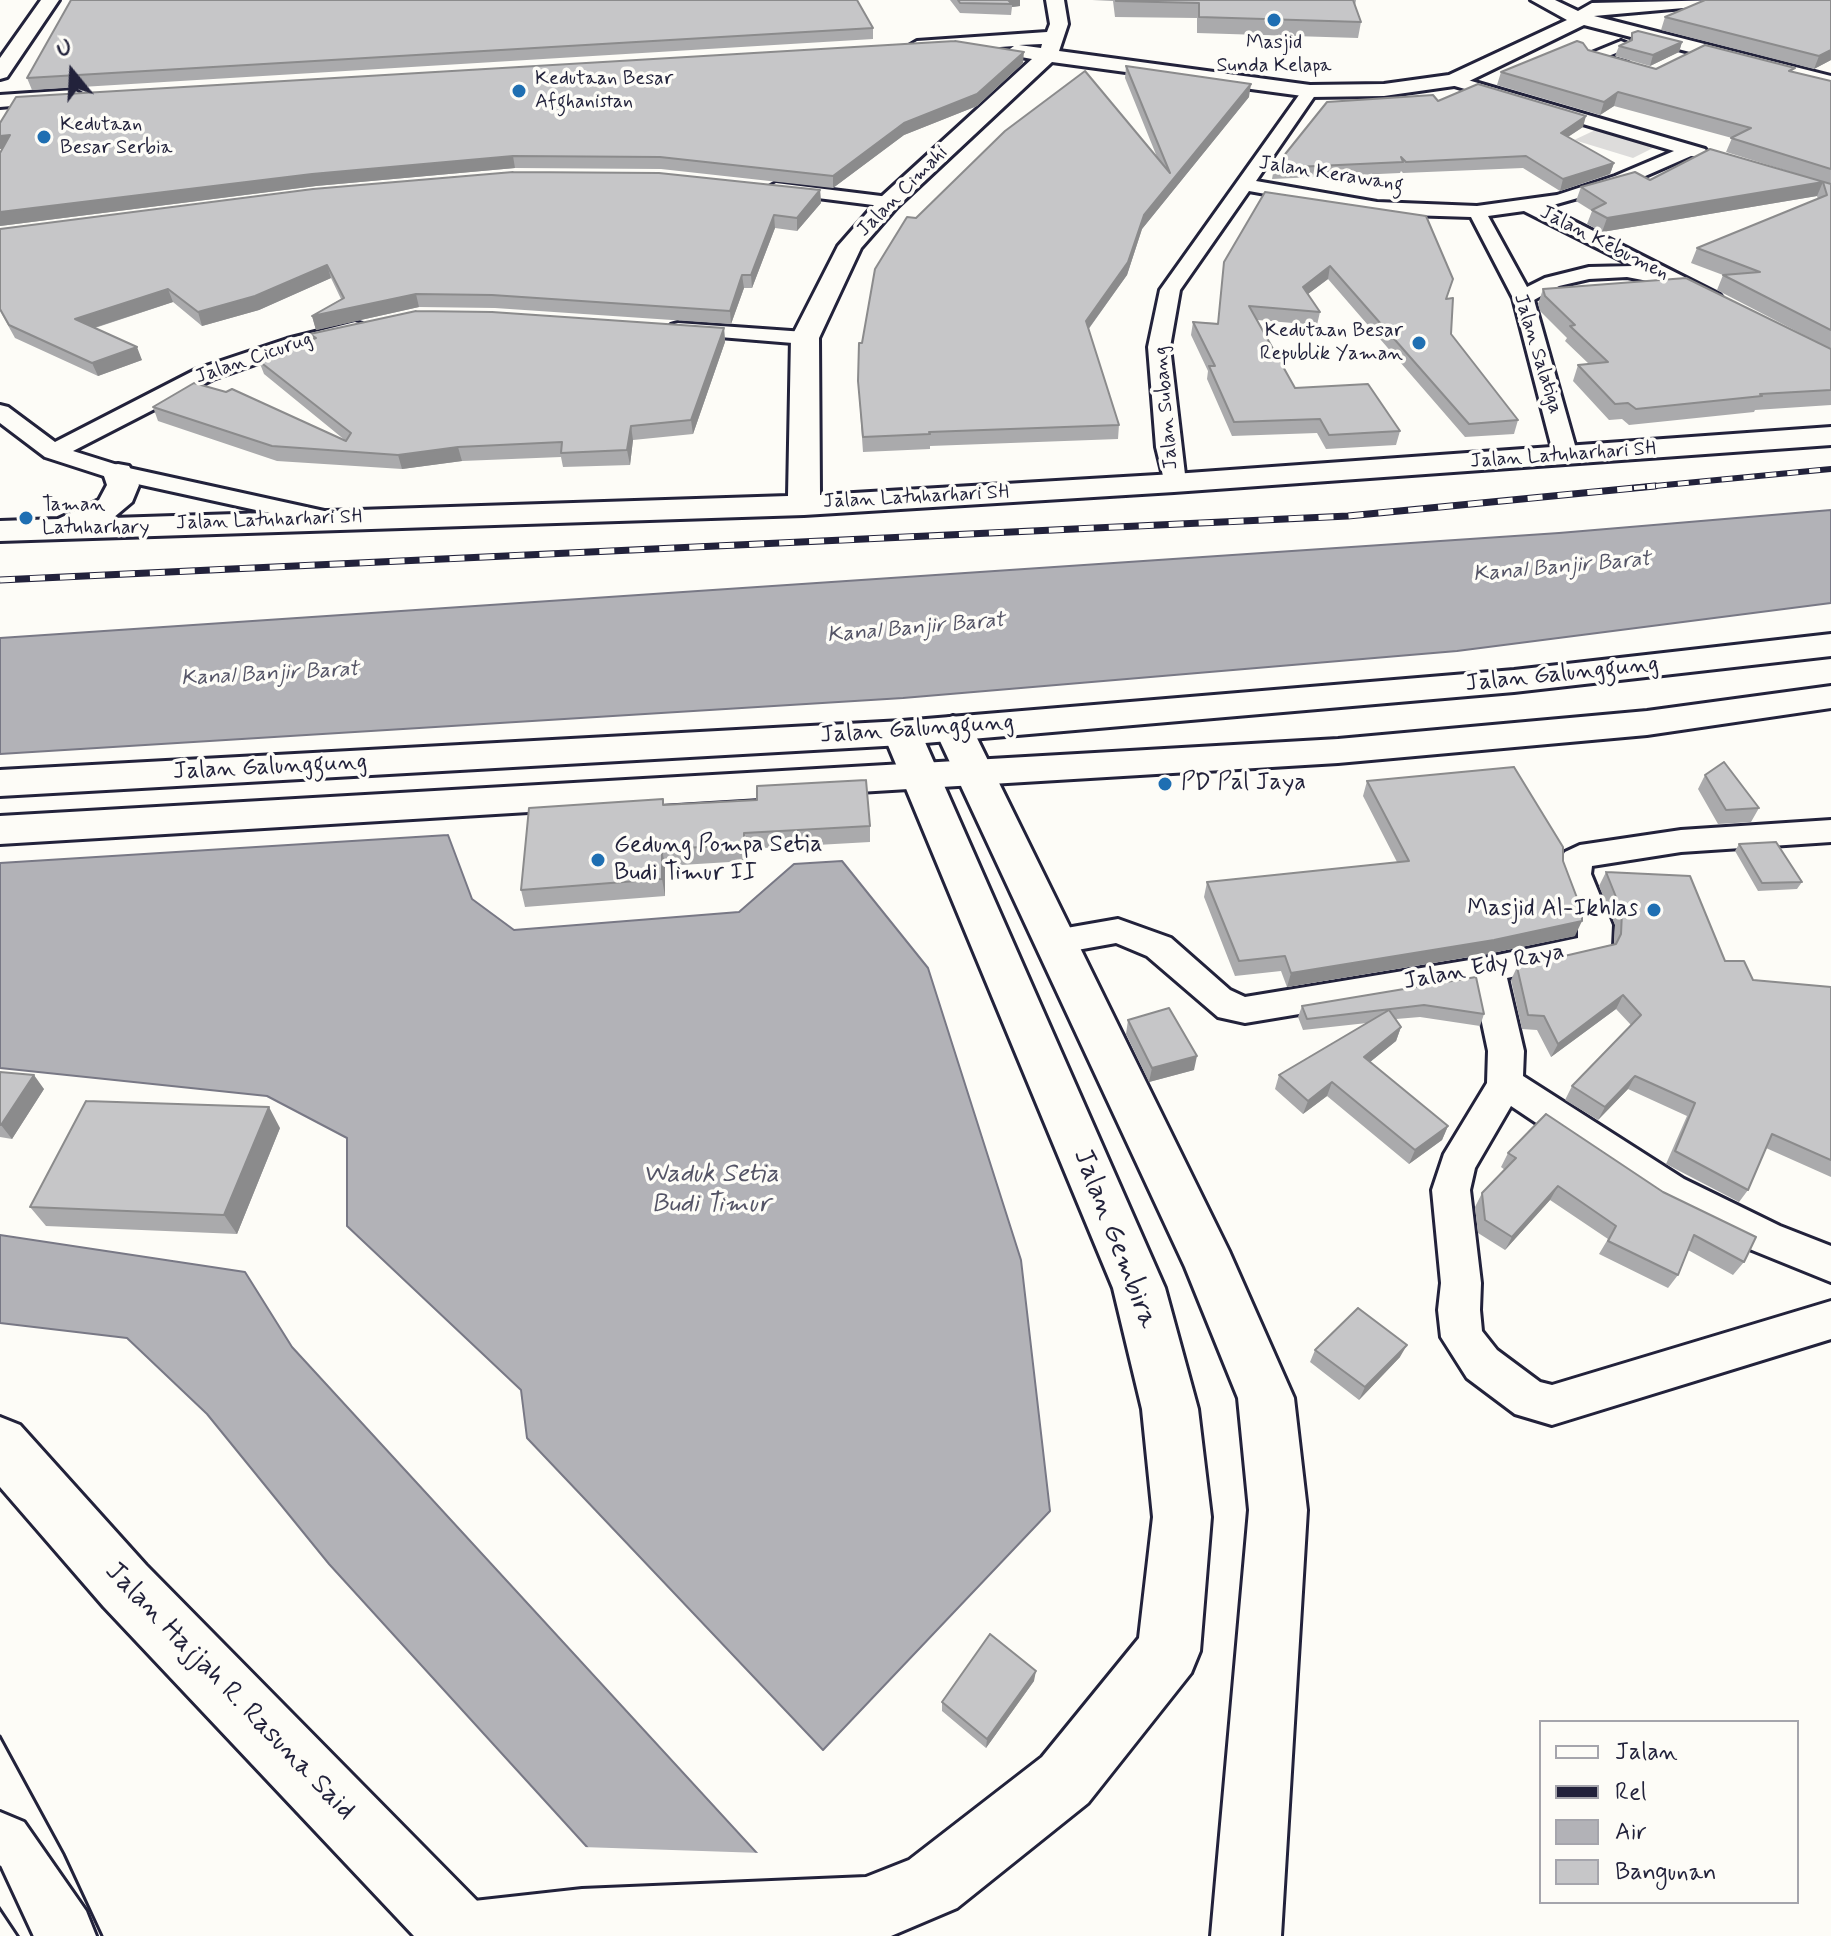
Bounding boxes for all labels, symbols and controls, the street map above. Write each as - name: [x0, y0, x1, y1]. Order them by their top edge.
- marker: Masjid Sunda Kelapa: [1265, 11, 1283, 29]
- north arrow: [32, 32, 112, 112]
- place label: Masjid Sunda Kelapa: [1216, 32, 1332, 79]
- text: U: [53, 34, 76, 65]
- place label: Kedutaan Besar Afghanistan: [535, 68, 673, 115]
- marker: Kedutaan Besar Afghanistan: [510, 82, 528, 100]
- place label: Kedutaan Besar Serbia: [60, 114, 173, 161]
- marker: Kedutaan Besar Serbia: [35, 128, 53, 146]
- street label: Jalan Cimahi: [853, 142, 953, 242]
- street label: Jalan Kerawang: [1257, 152, 1405, 198]
- street label: Jalan Kebumen: [1535, 201, 1673, 287]
- street label: Jalan Salatiga: [1507, 291, 1567, 417]
- place label: Kedutaan Besar Republik Yaman: [1260, 320, 1403, 367]
- street label: Jalan Cicurug: [193, 328, 315, 390]
- marker: Kedutaan Besar Republik Yaman: [1410, 334, 1428, 352]
- street label: Jalan Subang: [1150, 345, 1184, 471]
- street label: Jalan Latuharhari SH: [1469, 438, 1657, 474]
- street label: Jalan Latuharhari SH: [822, 481, 1010, 515]
- place label: Taman Latuharhary: [42, 494, 149, 541]
- street label: Jalan Latuharhari SH: [175, 506, 363, 536]
- marker: Taman Latuharhary: [17, 509, 35, 527]
- water label: Kanal Banjir Barat: [1472, 547, 1652, 589]
- water label: Kanal Banjir Barat: [826, 608, 1006, 650]
- street label: Jalan Galunggung: [1464, 651, 1660, 699]
- water label: Kanal Banjir Barat: [180, 657, 360, 693]
- street label: Jalan Galunggung: [819, 709, 1015, 751]
- street label: Jalan Galunggung: [172, 749, 368, 787]
- place label: PD Pal Jaya: [1181, 770, 1306, 798]
- marker: PD Pal Jaya: [1156, 775, 1174, 793]
- place label: Gedung Pompa Setia Budi Timur II: [614, 832, 823, 888]
- marker: Gedung Pompa Setia Budi Timur II: [589, 851, 607, 869]
- place label: Masjid Al-Ikhlas: [1467, 896, 1638, 924]
- marker: Masjid Al-Ikhlas: [1645, 901, 1663, 919]
- street label: Jalan Edy Raya: [1401, 938, 1567, 998]
- street label: Jalan Gembira: [1064, 1145, 1164, 1333]
- water label: Waduk Setia Budi Timur: [643, 1160, 779, 1222]
- street label: Jalan Hajjah R. Rasuna Said: [97, 1556, 361, 1828]
- legend: [1539, 1720, 1799, 1904]
- text: Jalan: [1615, 1737, 1678, 1768]
- text: Rel: [1615, 1777, 1647, 1808]
- text: Air: [1615, 1817, 1647, 1848]
- text: Bangunan: [1615, 1857, 1716, 1888]

